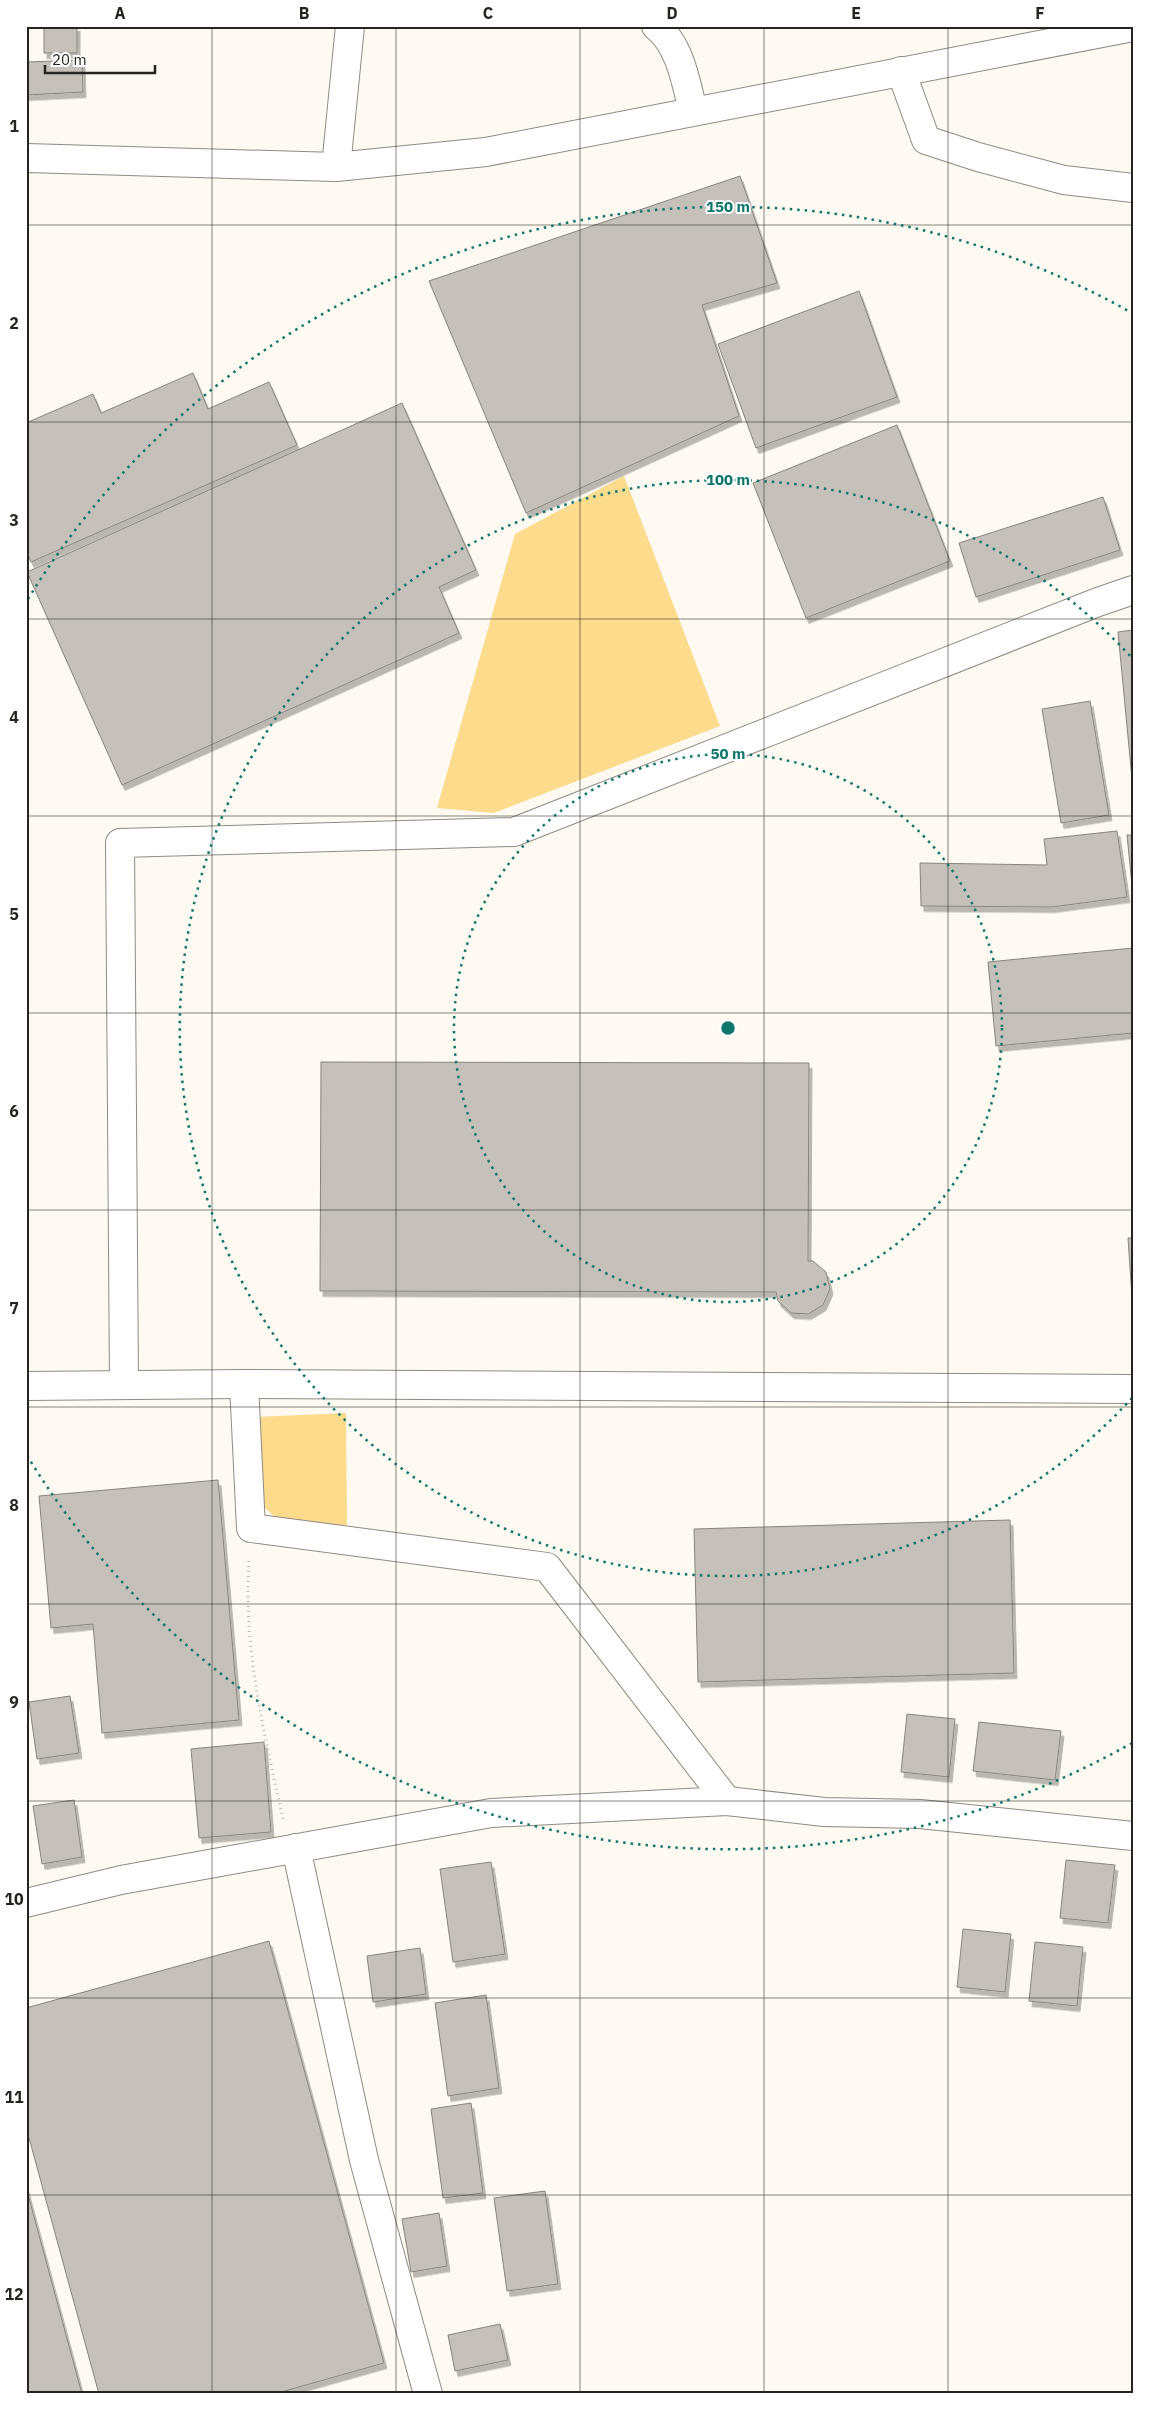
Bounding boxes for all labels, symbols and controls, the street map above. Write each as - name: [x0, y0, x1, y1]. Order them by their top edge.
- text: A: [115, 3, 126, 23]
- text: B: [299, 3, 310, 23]
- text: C: [483, 3, 493, 23]
- text: D: [666, 3, 678, 23]
- text: E: [851, 3, 861, 23]
- text: F: [1035, 3, 1045, 23]
- scale bar: [45, 42, 155, 74]
- text: 20 m: [52, 50, 87, 69]
- text: 1: [9, 116, 19, 136]
- text: 150 m: [706, 197, 750, 216]
- text: 2: [9, 313, 19, 333]
- text: 100 m: [706, 470, 750, 489]
- text: 3: [9, 510, 19, 530]
- text: 4: [9, 707, 19, 727]
- text: 50 m: [711, 744, 745, 763]
- text: 5: [9, 904, 19, 924]
- centre of rings: [719, 1019, 737, 1037]
- text: 6: [9, 1101, 19, 1121]
- text: 7: [9, 1298, 19, 1318]
- text: 8: [9, 1495, 19, 1515]
- text: 9: [9, 1692, 19, 1712]
- text: 10: [4, 1889, 24, 1909]
- text: 11: [4, 2087, 24, 2107]
- text: 12: [4, 2284, 24, 2304]

